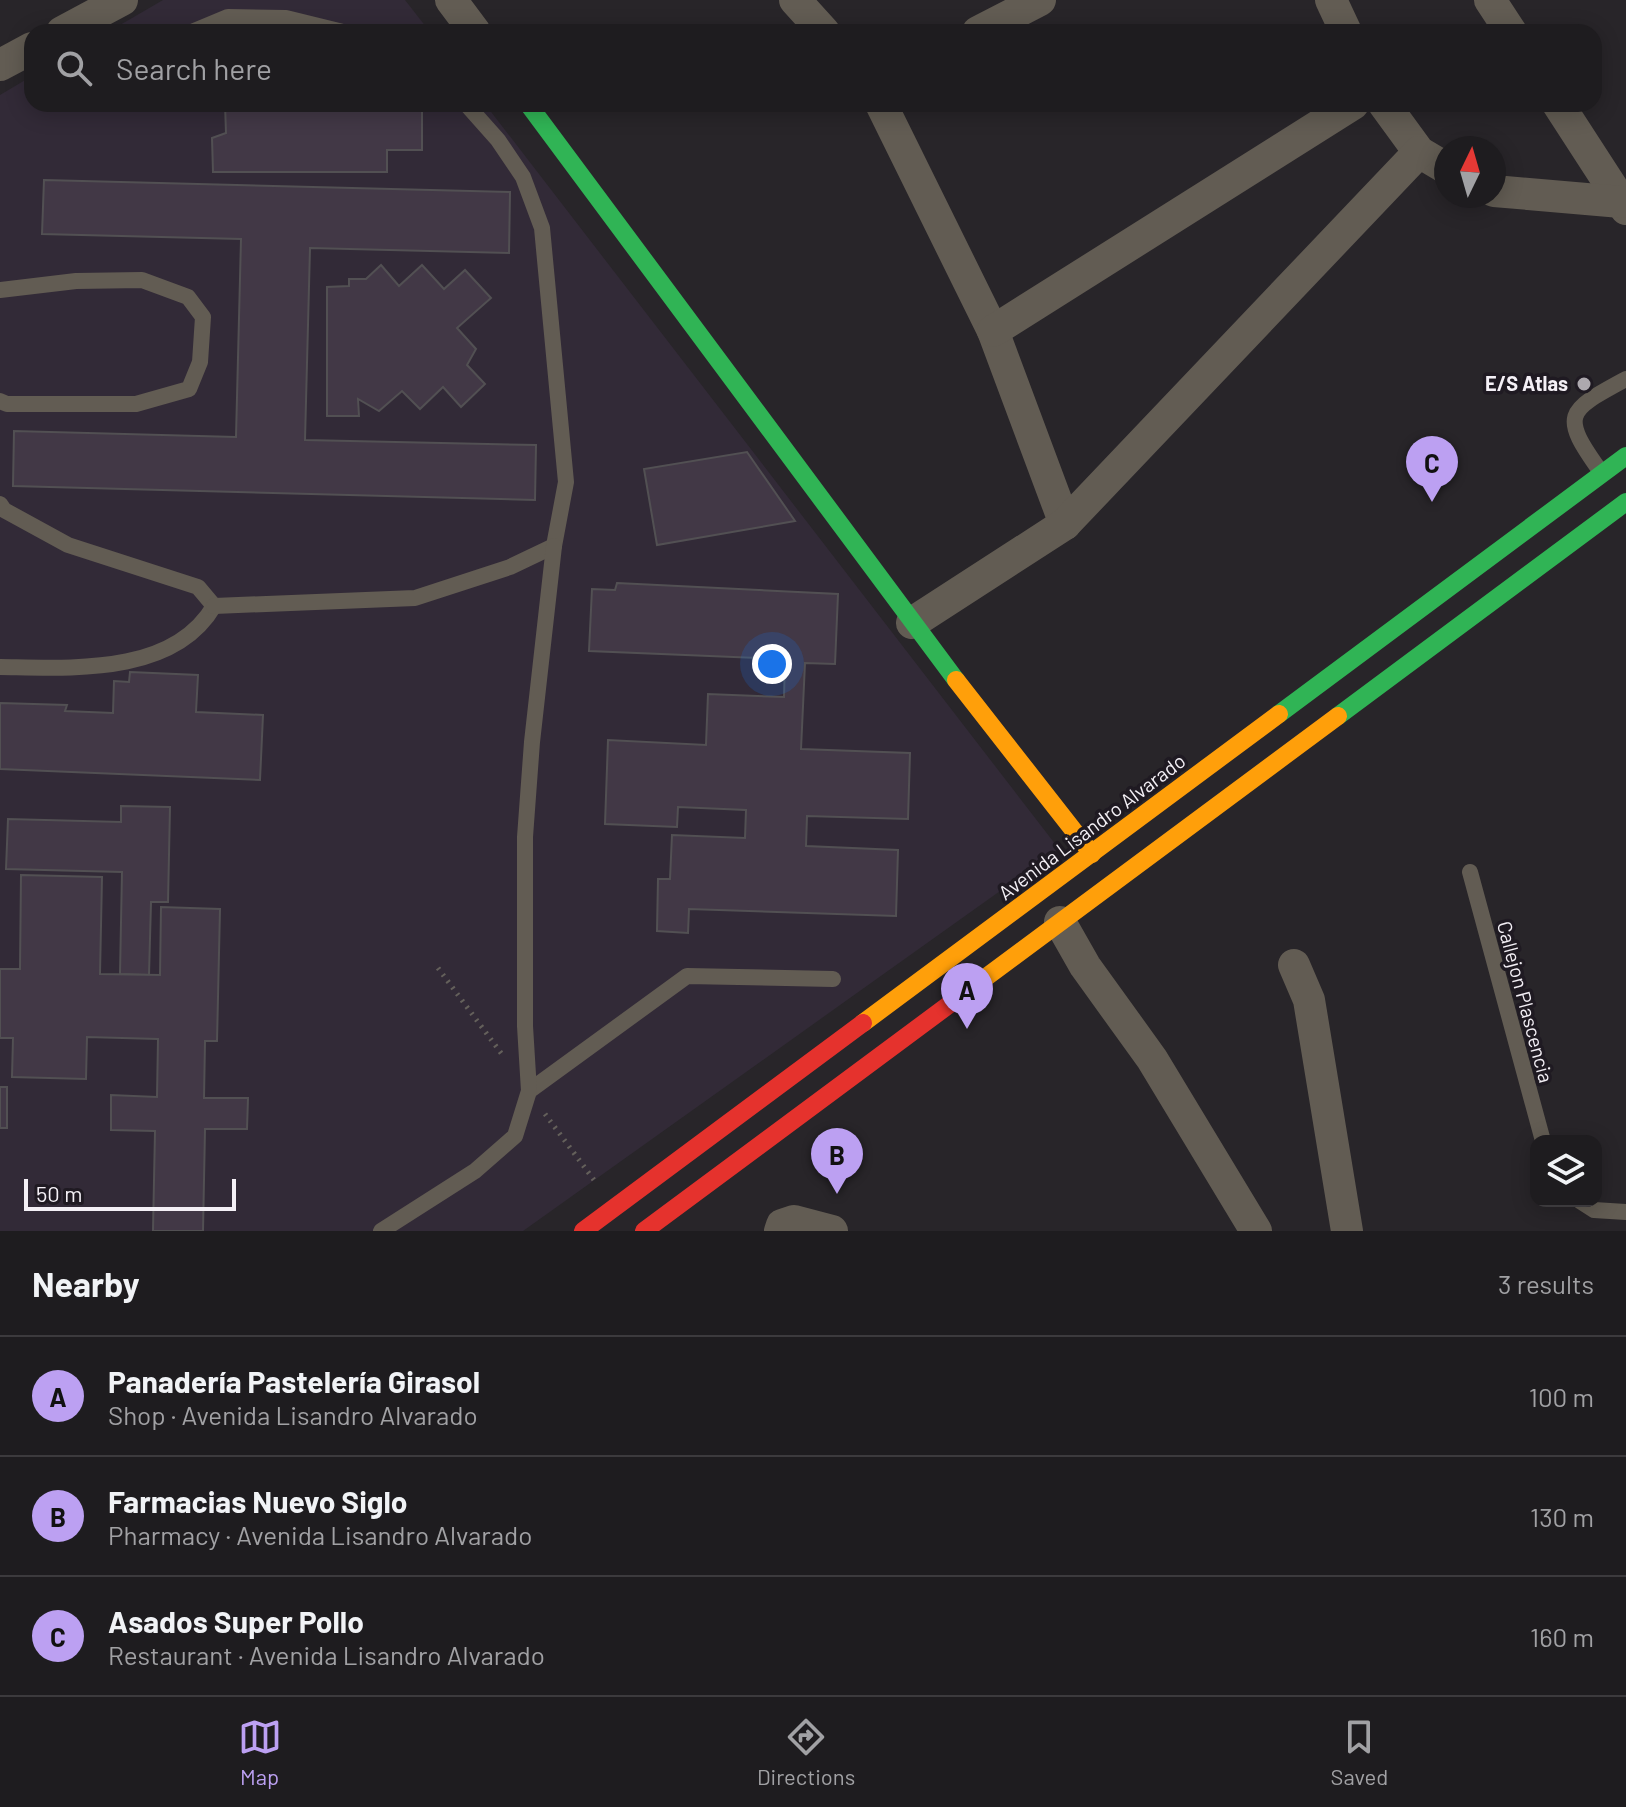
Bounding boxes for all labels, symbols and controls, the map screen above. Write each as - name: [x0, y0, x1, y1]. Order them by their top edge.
- search box: [24, 24, 1602, 112]
- icon: search: [52, 46, 96, 90]
- text: Search here: [116, 50, 272, 86]
- north arrow: [1434, 136, 1506, 208]
- place label: E/S Atlas: [1485, 371, 1568, 395]
- marker: E/S Atlas: [1575, 375, 1593, 393]
- pin: C: [1406, 436, 1458, 502]
- your location: [752, 644, 792, 684]
- street label: Avenida Lisandro Alvarado: [993, 748, 1190, 904]
- street label: Callejon Plascencia: [1493, 918, 1559, 1085]
- pin: A: [941, 963, 993, 1029]
- pin: B: [811, 1128, 863, 1194]
- map controls: [1530, 1135, 1602, 1207]
- button: layers: [1530, 1135, 1602, 1207]
- scale bar: [24, 1175, 236, 1211]
- text: 50 m: [36, 1180, 82, 1206]
- text: Nearby: [32, 1263, 140, 1304]
- text: 3 results: [1498, 1268, 1594, 1299]
- text: Panadería Pastelería Girasol: [108, 1363, 480, 1399]
- text: A: [49, 1381, 67, 1412]
- text: 100 m: [1529, 1381, 1594, 1412]
- text: Shop · Avenida Lisandro Alvarado: [108, 1399, 478, 1430]
- text: Farmacias Nuevo Siglo: [108, 1483, 408, 1519]
- text: B: [50, 1501, 66, 1532]
- text: 130 m: [1530, 1501, 1594, 1532]
- text: Pharmacy · Avenida Lisandro Alvarado: [108, 1519, 532, 1550]
- text: Asados Super Pollo: [108, 1603, 364, 1639]
- text: C: [50, 1621, 66, 1652]
- text: 160 m: [1530, 1621, 1594, 1652]
- text: Restaurant · Avenida Lisandro Alvarado: [108, 1639, 545, 1670]
- tab: Map: [238, 1715, 282, 1789]
- tab: Directions: [757, 1715, 855, 1789]
- tab: Saved: [1331, 1715, 1388, 1789]

